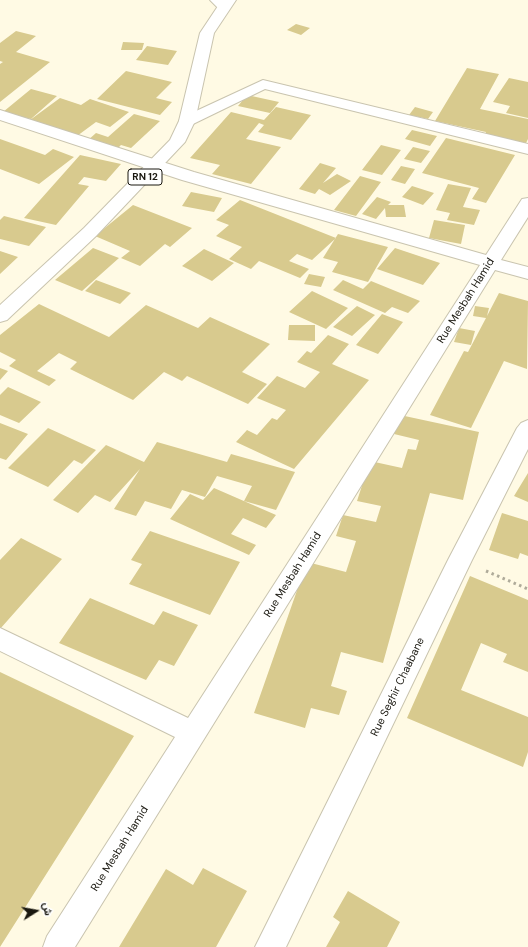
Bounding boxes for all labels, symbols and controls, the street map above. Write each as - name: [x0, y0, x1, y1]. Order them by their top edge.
- road number: RN 12: [128, 169, 162, 185]
- street label: Rue Mesbah Hamid: [434, 256, 498, 346]
- street label: Rue Mesbah Hamid: [261, 530, 325, 620]
- street label: Rue Seghir Chaabane: [368, 635, 428, 739]
- street label: Rue Mesbah Hamid: [88, 804, 152, 894]
- north arrow: [16, 891, 56, 931]
- text: ش: [40, 901, 56, 917]

